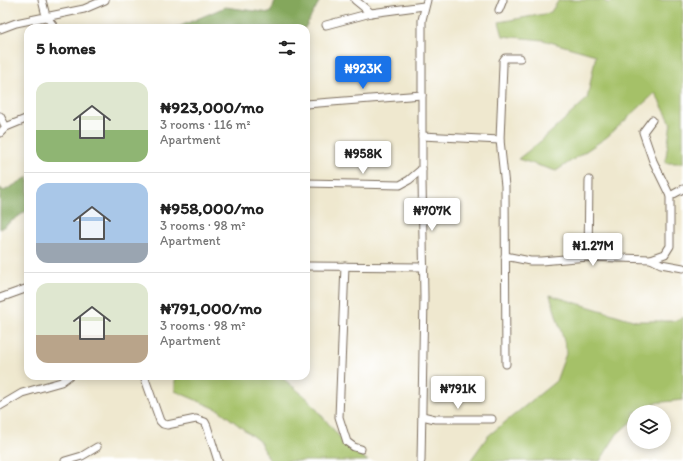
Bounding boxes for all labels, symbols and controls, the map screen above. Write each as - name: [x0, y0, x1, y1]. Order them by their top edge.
- icon: filters: [276, 37, 298, 59]
- text: 5 homes: [36, 38, 96, 58]
- pin: ₦923K: [335, 56, 391, 90]
- text: ₦923K: [344, 61, 382, 76]
- text: ₦923,000/mo: [160, 97, 264, 117]
- icon: home: [68, 98, 116, 146]
- text: 3 rooms · 116 m²: [160, 117, 251, 132]
- text: Apartment: [160, 132, 221, 147]
- pin: ₦958K: [335, 141, 391, 175]
- text: ₦958K: [344, 146, 382, 161]
- text: ₦958,000/mo: [160, 198, 264, 218]
- pin: ₦707K: [404, 198, 460, 232]
- icon: home: [68, 199, 116, 247]
- text: ₦707K: [413, 203, 451, 218]
- text: 3 rooms · 98 m²: [160, 218, 246, 233]
- text: Apartment: [160, 233, 221, 248]
- pin: ₦1.27M: [560, 233, 626, 267]
- text: ₦1.27M: [572, 238, 614, 253]
- text: ₦791,000/mo: [160, 298, 262, 318]
- icon: home: [68, 299, 116, 347]
- text: 3 rooms · 98 m²: [160, 318, 246, 333]
- text: Apartment: [160, 333, 221, 348]
- pin: ₦791K: [430, 376, 486, 410]
- text: ₦791K: [440, 381, 476, 396]
- map controls: [627, 405, 671, 449]
- button: layers: [627, 405, 671, 449]

